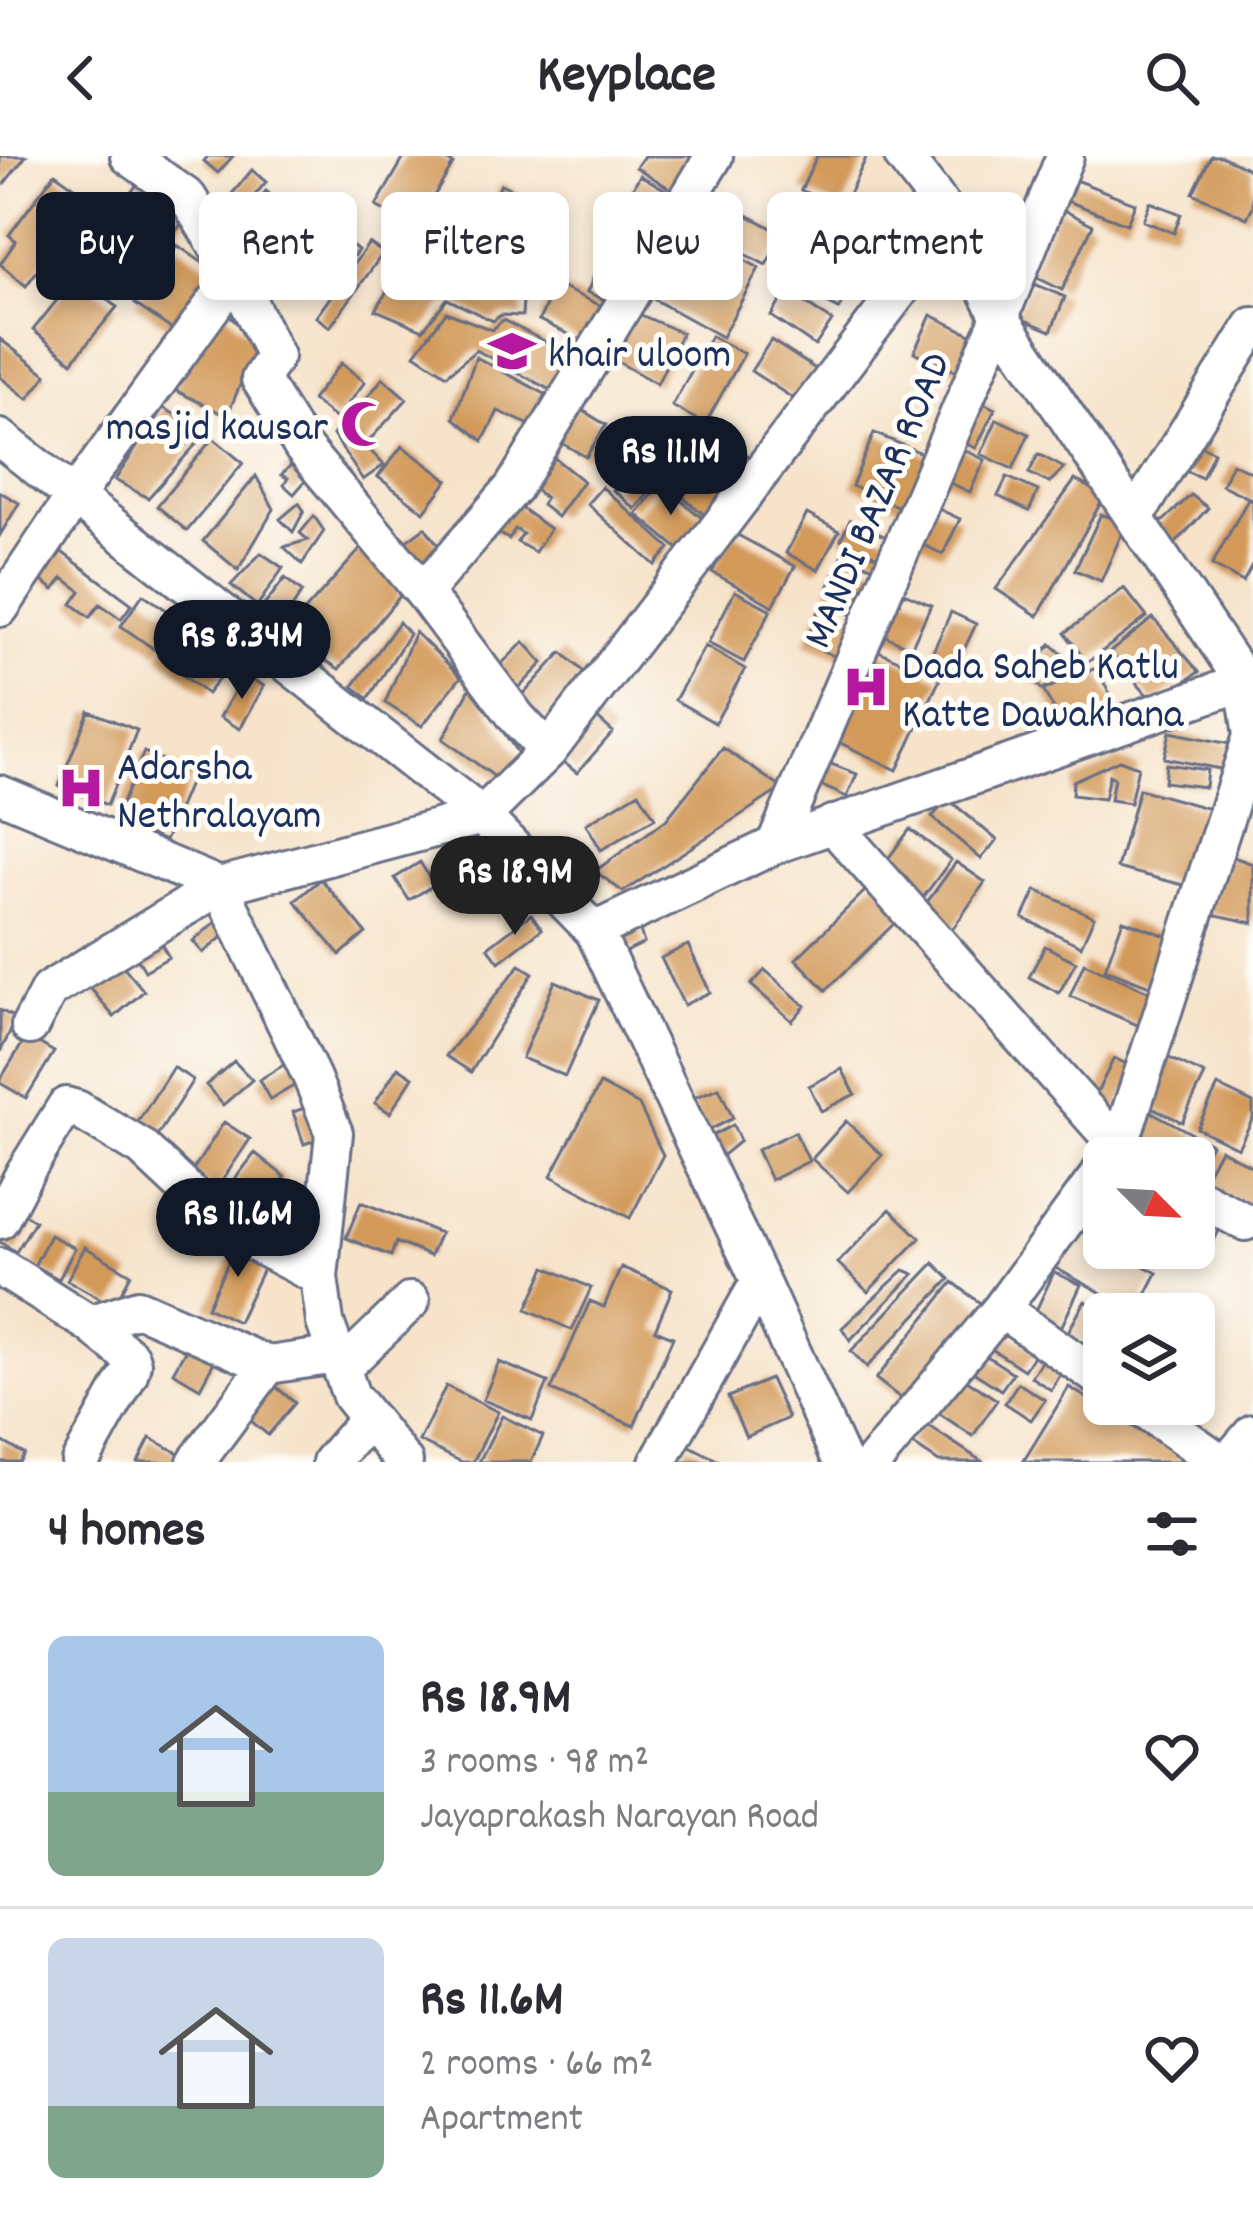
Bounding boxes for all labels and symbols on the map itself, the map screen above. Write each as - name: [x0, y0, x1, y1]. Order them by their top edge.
- school or university icon: khair uloom: [487, 326, 537, 376]
- place label: khair uloom: [548, 328, 731, 388]
- street label: MANDI BAZAR ROAD: [791, 345, 970, 659]
- mosque icon: masjid kausar: [339, 399, 389, 449]
- place label: masjid kausar: [106, 401, 328, 461]
- pin: Rs 11.1M: [547, 416, 795, 518]
- pin: Rs 8.34M: [118, 600, 366, 702]
- place label: Dada Saheb Katlu Katte Dawakhana: [902, 640, 1185, 748]
- hospital icon: Dada Saheb Katlu Katte Dawakhana: [841, 662, 891, 712]
- place label: Adarsha Nethralayam: [117, 741, 322, 849]
- hospital icon: Adarsha Nethralayam: [56, 763, 106, 813]
- pin: Rs 18.9M: [391, 836, 639, 938]
- north arrow: [1083, 1137, 1215, 1269]
- pin: Rs 11.6M: [114, 1178, 362, 1280]

